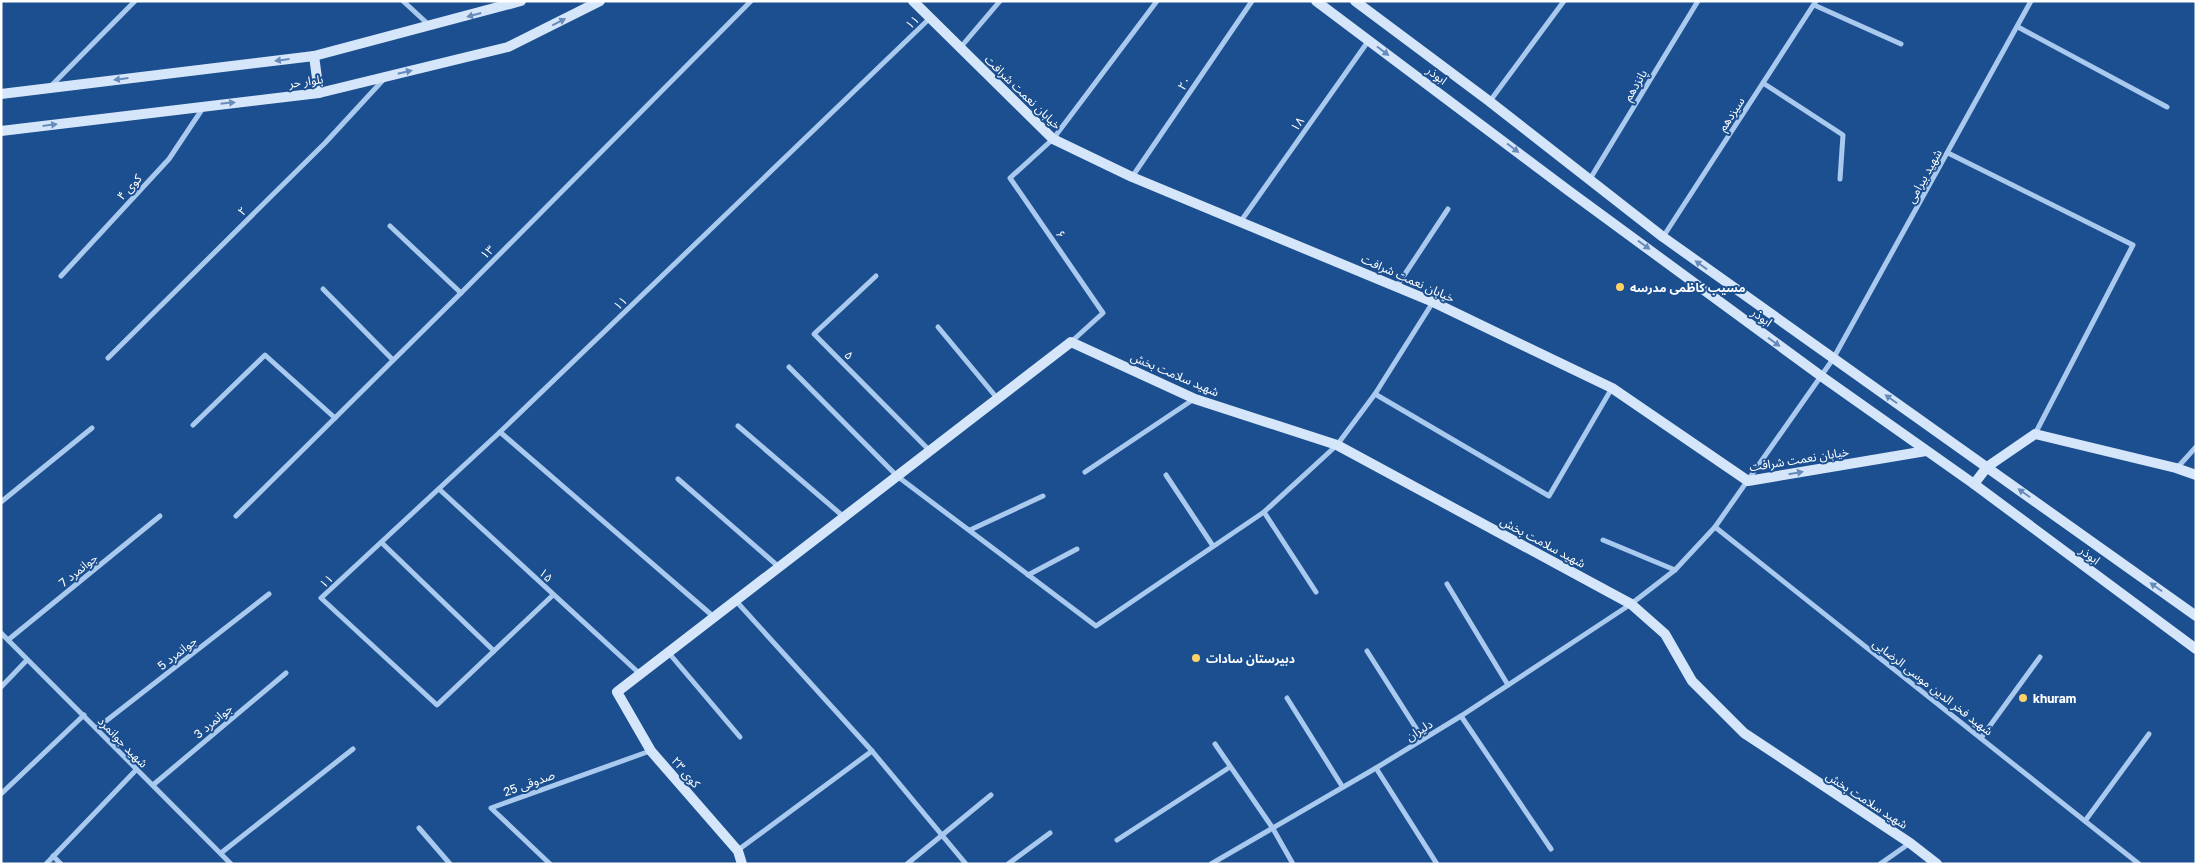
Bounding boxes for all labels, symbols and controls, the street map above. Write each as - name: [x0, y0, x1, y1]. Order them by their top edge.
- one-way arrow: [467, 11, 482, 19]
- street label: ۱۱: [902, 12, 922, 32]
- one-way arrow: [552, 18, 566, 26]
- one-way arrow: [1376, 45, 1389, 56]
- street label: خیابان نعمت شرافت: [982, 52, 1064, 132]
- one-way arrow: [274, 56, 290, 64]
- street label: ابوذر: [1423, 62, 1450, 88]
- street label: پانزدهم: [1620, 67, 1652, 104]
- one-way arrow: [398, 68, 413, 76]
- street label: بلوار حر: [287, 71, 324, 91]
- street label: ۲۰: [1174, 73, 1194, 93]
- one-way arrow: [112, 75, 128, 83]
- street label: سیزدهم: [1714, 94, 1749, 135]
- one-way arrow: [221, 99, 237, 107]
- street label: ۱۸: [1287, 114, 1307, 134]
- one-way arrow: [42, 121, 58, 129]
- one-way arrow: [1506, 143, 1519, 154]
- street label: شهید بیرامی: [1903, 146, 1945, 206]
- street label: کوی ۴: [113, 170, 145, 203]
- street label: ۲: [234, 203, 250, 219]
- street label: ۶: [1053, 227, 1069, 241]
- one-way arrow: [1637, 240, 1650, 250]
- street label: ۱۳: [477, 242, 497, 262]
- street label: خیابان نعمت شرافت: [1359, 251, 1457, 305]
- one-way arrow: [1695, 260, 1708, 270]
- place label: مسیب کاظمی مدرسه: [1630, 280, 1745, 295]
- marker: مسیب کاظمی مدرسه: [1614, 281, 1626, 293]
- street label: ۱۱: [610, 293, 630, 313]
- street label: ابوذر: [1748, 304, 1775, 330]
- one-way arrow: [1767, 337, 1781, 347]
- street label: ۵: [841, 347, 857, 363]
- street label: شهید سلامت بخش: [1129, 349, 1221, 399]
- one-way arrow: [1885, 394, 1898, 405]
- street label: خیابان نعمت شرافت: [1748, 444, 1850, 474]
- one-way arrow: [1788, 469, 1804, 477]
- one-way arrow: [2017, 488, 2031, 498]
- street label: شهید سلامت بخش: [1498, 513, 1588, 571]
- street label: ابوذر: [2076, 542, 2103, 568]
- street label: جوانمرد 7: [56, 550, 100, 590]
- street label: ۱۵: [536, 565, 556, 585]
- street label: ۱۱: [316, 571, 336, 591]
- one-way arrow: [2149, 582, 2163, 592]
- street label: جوانمرد 5: [154, 633, 200, 673]
- street label: شهید فخر الدین موسی الرضایی: [1870, 635, 1996, 739]
- place label: دبیرستان سادات: [1206, 651, 1295, 666]
- marker: دبیرستان سادات: [1190, 652, 1202, 664]
- place label: khuram: [2033, 691, 2076, 706]
- marker: khuram: [2017, 692, 2029, 704]
- street label: جوانمرد 3: [191, 701, 235, 741]
- street label: شهید جوانمرد: [95, 713, 151, 771]
- street label: دلیران: [1403, 716, 1435, 744]
- street label: کوی ۲۳: [668, 753, 704, 791]
- street label: صدوقی 25: [501, 767, 557, 799]
- street label: شهید سلامت بخش: [1823, 768, 1911, 832]

